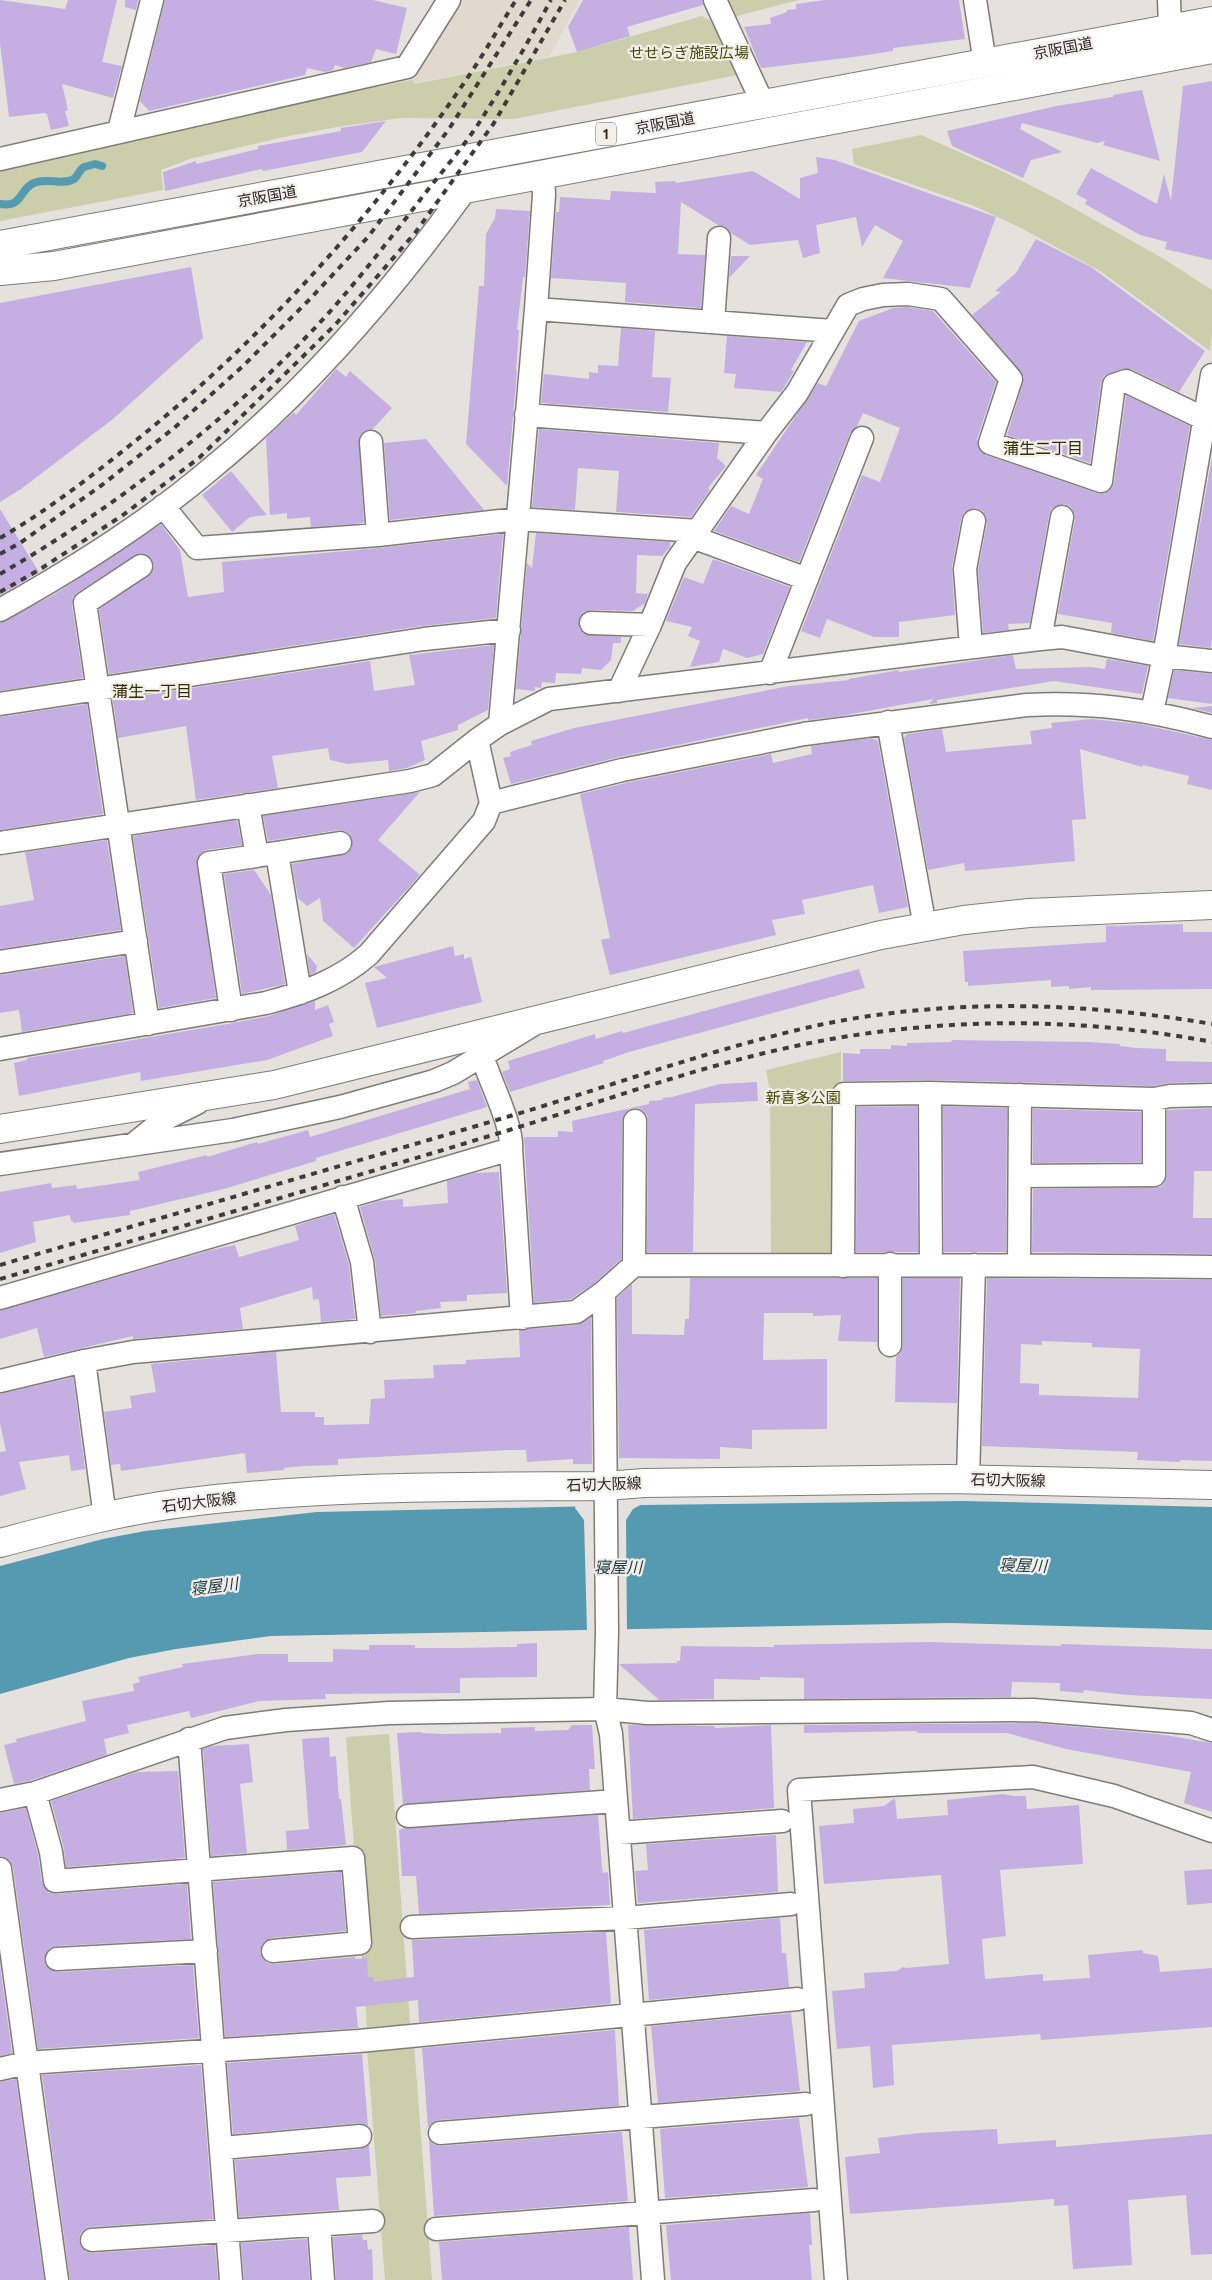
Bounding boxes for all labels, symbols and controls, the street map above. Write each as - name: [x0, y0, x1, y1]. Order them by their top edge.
- street label: 京阪国道: [1032, 34, 1094, 62]
- park label: せせらぎ施設広場: [629, 44, 749, 61]
- street label: 京阪国道: [634, 109, 696, 137]
- road number: 1: [596, 122, 616, 146]
- street label: 京阪国道: [236, 182, 298, 210]
- district label: 蒲生二丁目: [1003, 439, 1083, 457]
- district label: 蒲生一丁目: [112, 682, 192, 700]
- park label: 新喜多公園: [765, 1089, 841, 1106]
- street label: 石切大阪線: [970, 1471, 1046, 1489]
- street label: 石切大阪線: [566, 1474, 642, 1494]
- street label: 石切大阪線: [161, 1489, 237, 1515]
- water label: 寝屋川: [999, 1555, 1049, 1575]
- water label: 寝屋川: [594, 1558, 644, 1576]
- water label: 寝屋川: [189, 1574, 241, 1598]

